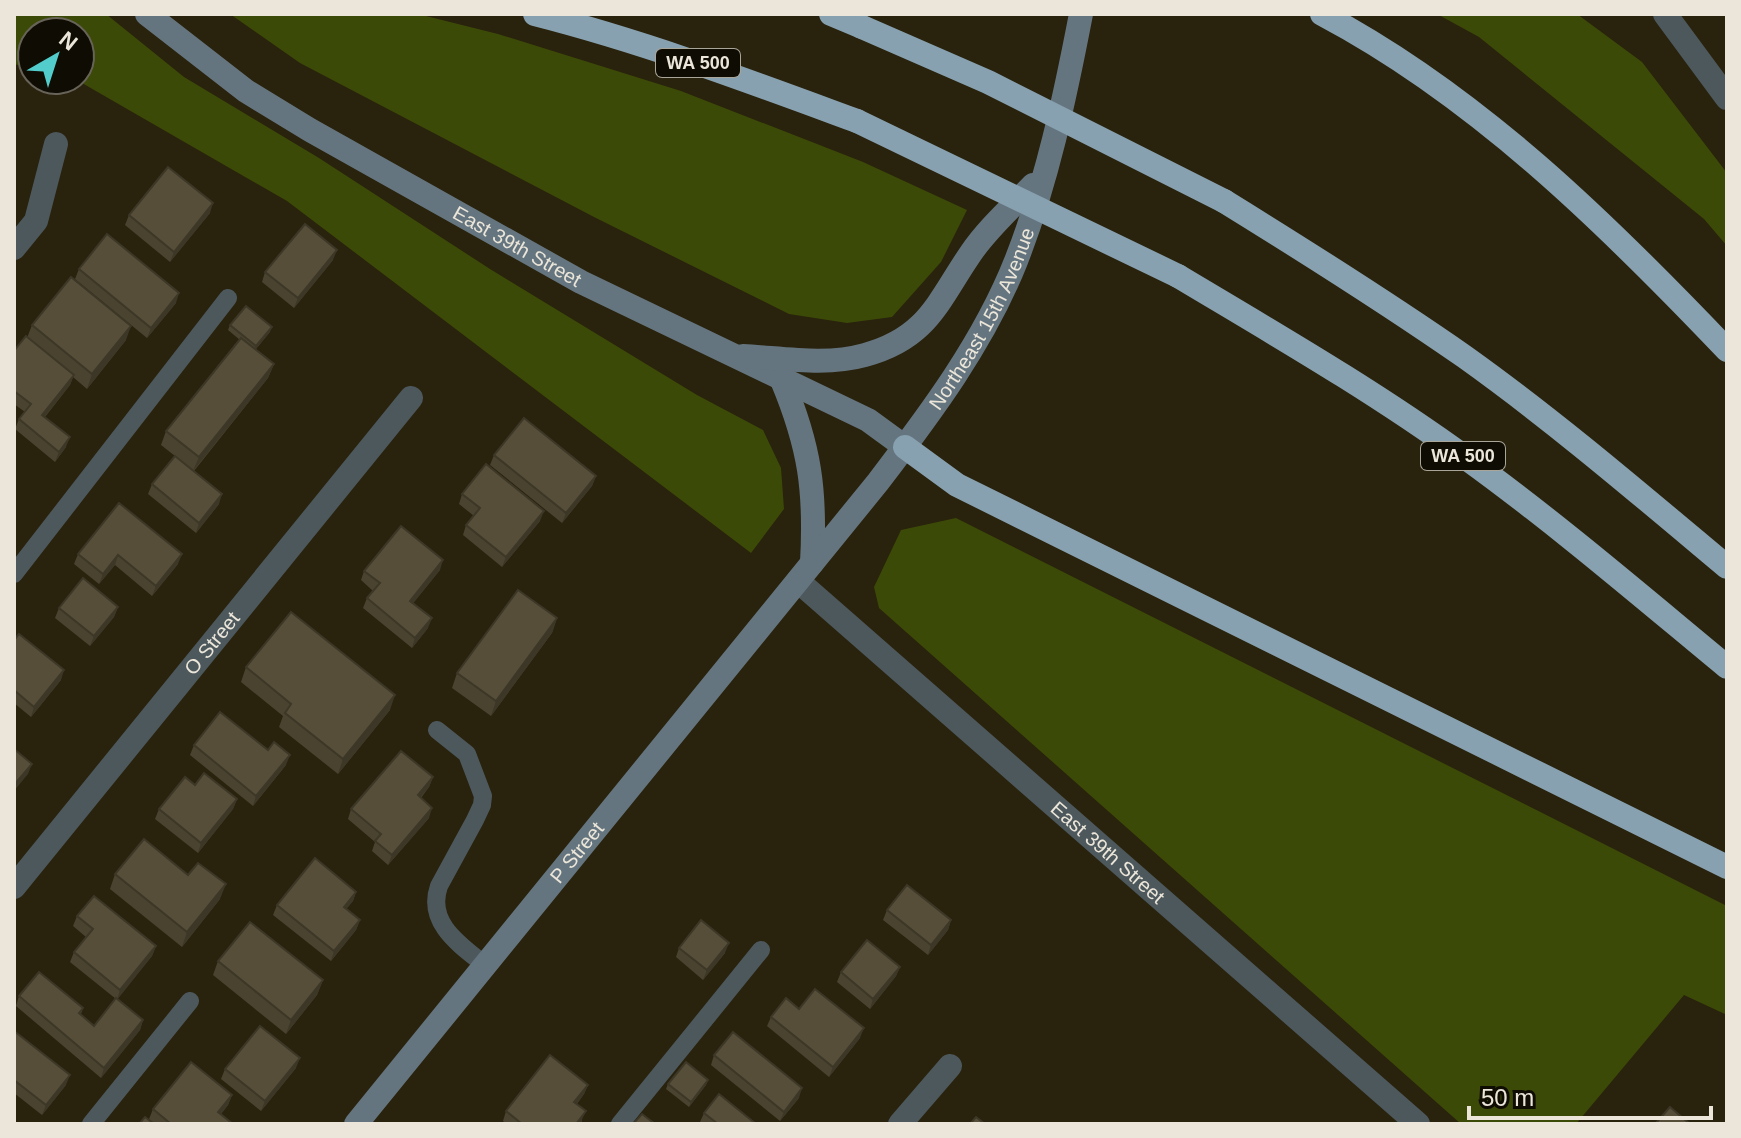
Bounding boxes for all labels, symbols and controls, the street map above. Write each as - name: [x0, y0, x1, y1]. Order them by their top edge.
- north arrow: [16, 16, 96, 96]
- text: N: [54, 26, 82, 56]
- road number: WA 500: [656, 49, 740, 77]
- street label: East 39th Street: [449, 202, 586, 291]
- street label: Northeast 15th Avenue: [924, 225, 1038, 414]
- road number: WA 500: [1421, 442, 1505, 470]
- street label: O Street: [180, 607, 244, 679]
- street label: East 39th Street: [1047, 797, 1169, 908]
- street label: P Street: [546, 817, 608, 887]
- scale bar: [1469, 1070, 1711, 1120]
- text: 50 m: [1481, 1084, 1534, 1111]

